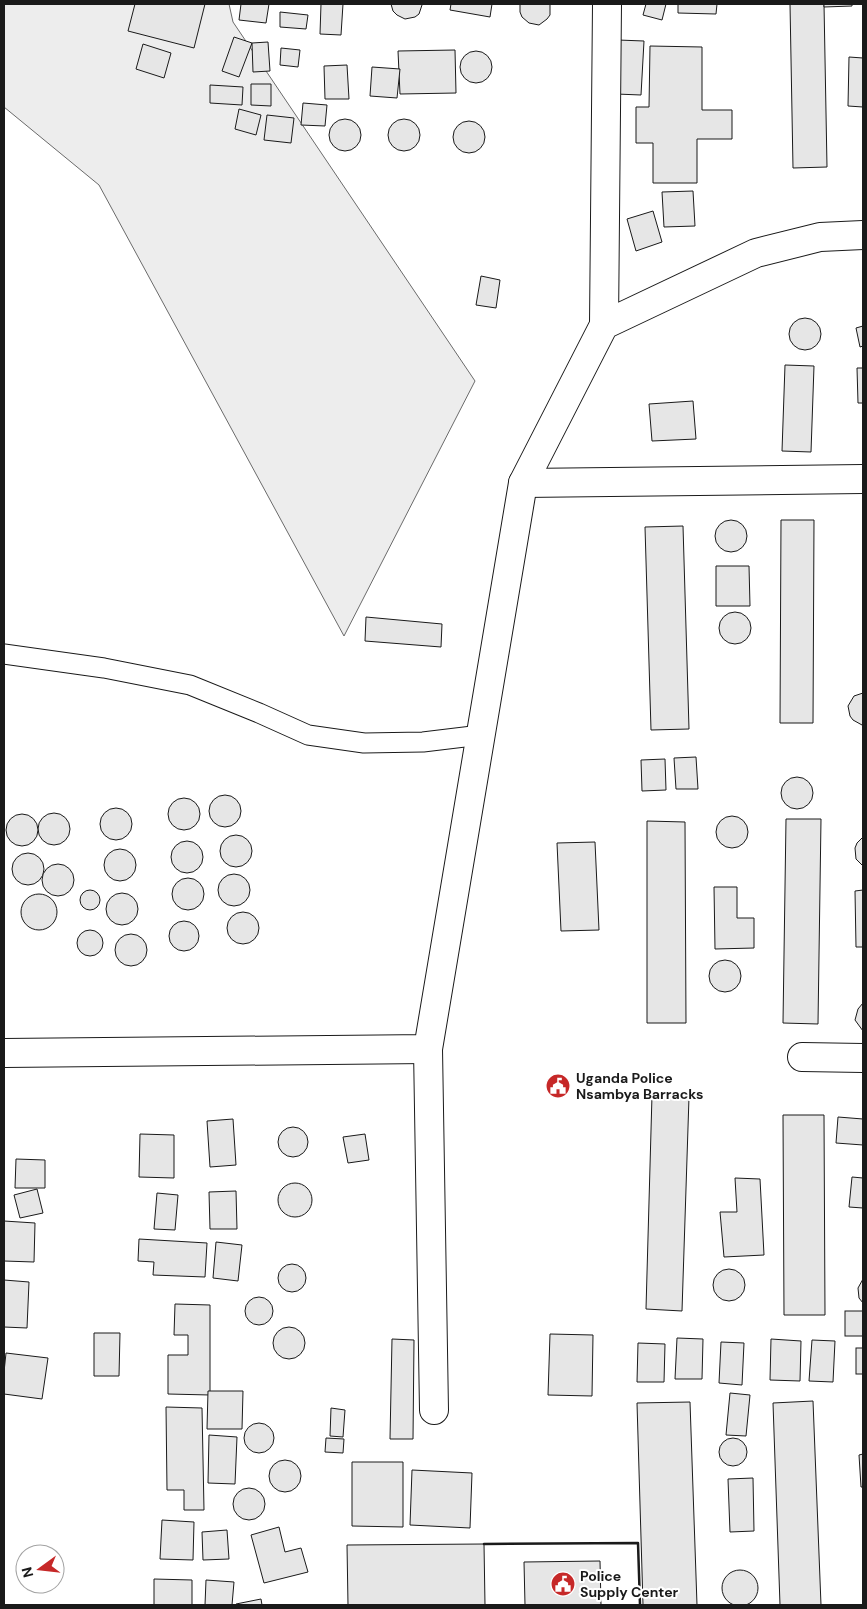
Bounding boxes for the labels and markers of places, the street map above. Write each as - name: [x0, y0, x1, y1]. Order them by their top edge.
- place label: Uganda Police Nsambya Barracks: [576, 1069, 703, 1103]
- public building icon: Uganda Police Nsambya Barracks: [545, 1073, 571, 1099]
- place label: Police Supply Center: [580, 1567, 679, 1601]
- public building icon: Police Supply Center: [550, 1571, 576, 1597]

